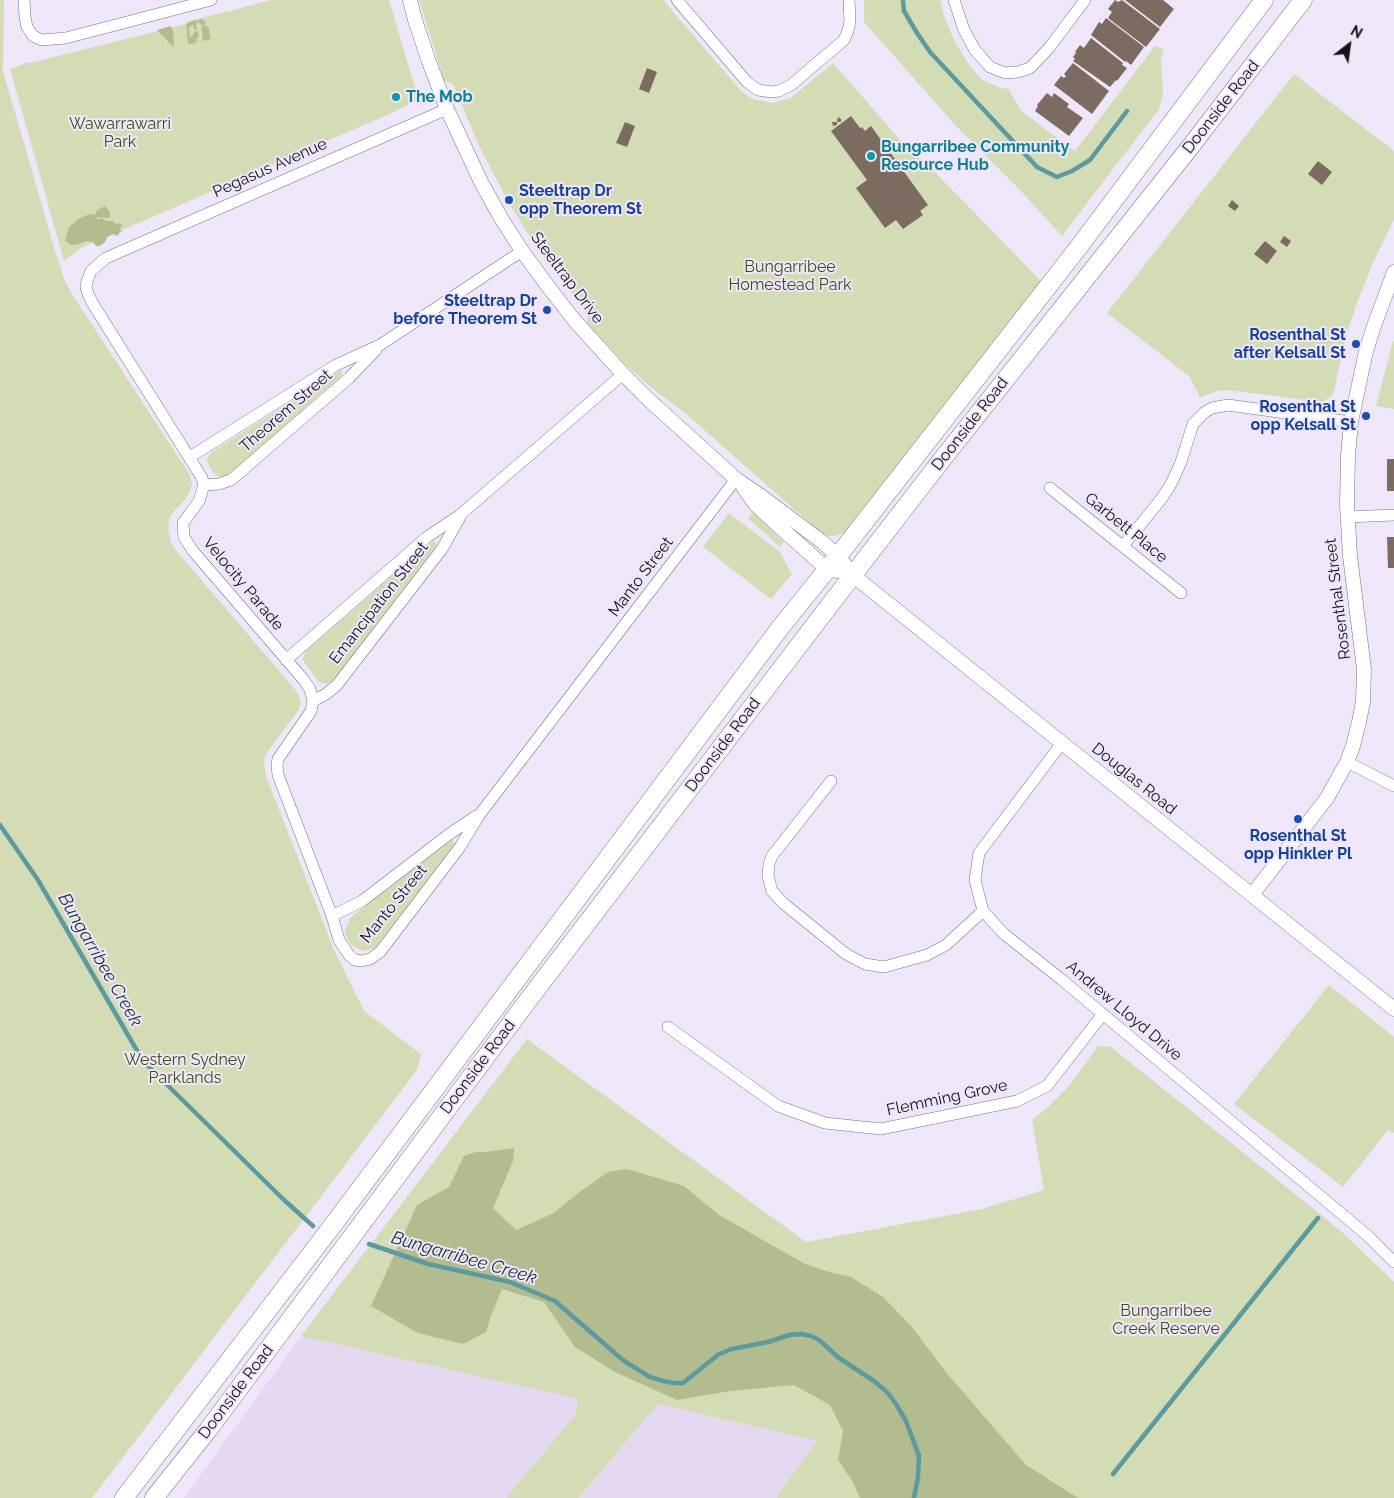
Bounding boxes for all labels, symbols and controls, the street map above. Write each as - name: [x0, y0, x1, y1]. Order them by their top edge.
- north arrow: [1324, 20, 1374, 70]
- text: N: [1348, 22, 1365, 42]
- street label: Doonside Road: [1179, 57, 1263, 157]
- place label: The Mob: [406, 87, 473, 107]
- marker: The Mob: [390, 91, 402, 103]
- park label: Wawarrawarri Park: [69, 114, 171, 152]
- street label: Pegasus Avenue: [210, 134, 330, 202]
- place label: Bungarribee Community Resource Hub: [881, 137, 1069, 175]
- marker: Bungarribee Community Resource Hub: [865, 150, 877, 162]
- place label: Steeltrap Dr opp Theorem St: [519, 181, 642, 219]
- marker: Steeltrap Dr opp Theorem St: [503, 194, 515, 206]
- street label: Steeltrap Drive: [526, 228, 608, 328]
- park label: Bungarribee Homestead Park: [728, 257, 852, 295]
- place label: Steeltrap Dr before Theorem St: [393, 291, 537, 329]
- marker: Steeltrap Dr before Theorem St: [541, 304, 553, 316]
- place label: Rosenthal St after Kelsall St: [1234, 325, 1346, 363]
- marker: Rosenthal St after Kelsall St: [1350, 338, 1362, 350]
- street label: Theorem Street: [236, 366, 336, 456]
- street label: Doonside Road: [928, 374, 1012, 474]
- place label: Rosenthal St opp Kelsall St: [1251, 397, 1356, 435]
- marker: Rosenthal St opp Kelsall St: [1360, 410, 1372, 422]
- street label: Garbett Place: [1081, 489, 1171, 567]
- street label: Manto Street: [605, 533, 677, 621]
- street label: Velocity Parade: [198, 534, 288, 634]
- street label: Rosenthal Street: [1321, 537, 1355, 661]
- street label: Emancipation Street: [325, 538, 433, 668]
- street label: Doonside Road: [681, 694, 765, 796]
- street label: Douglas Road: [1088, 739, 1180, 819]
- marker: Rosenthal St opp Hinkler Pl: [1292, 813, 1304, 825]
- place label: Rosenthal St opp Hinkler Pl: [1244, 826, 1352, 864]
- street label: Manto Street: [357, 861, 431, 947]
- water label: Bungarribee Creek: [53, 889, 147, 1031]
- street label: Andrew Lloyd Drive: [1062, 957, 1186, 1065]
- street label: Doonside Road: [436, 1016, 520, 1118]
- park label: Western Sydney Parklands: [124, 1050, 246, 1088]
- street label: Flemming Grove: [885, 1076, 1009, 1120]
- water label: Bungarribee Creek: [389, 1227, 539, 1289]
- park label: Bungarribee Creek Reserve: [1112, 1301, 1220, 1339]
- street label: Doonside Road: [194, 1341, 278, 1443]

